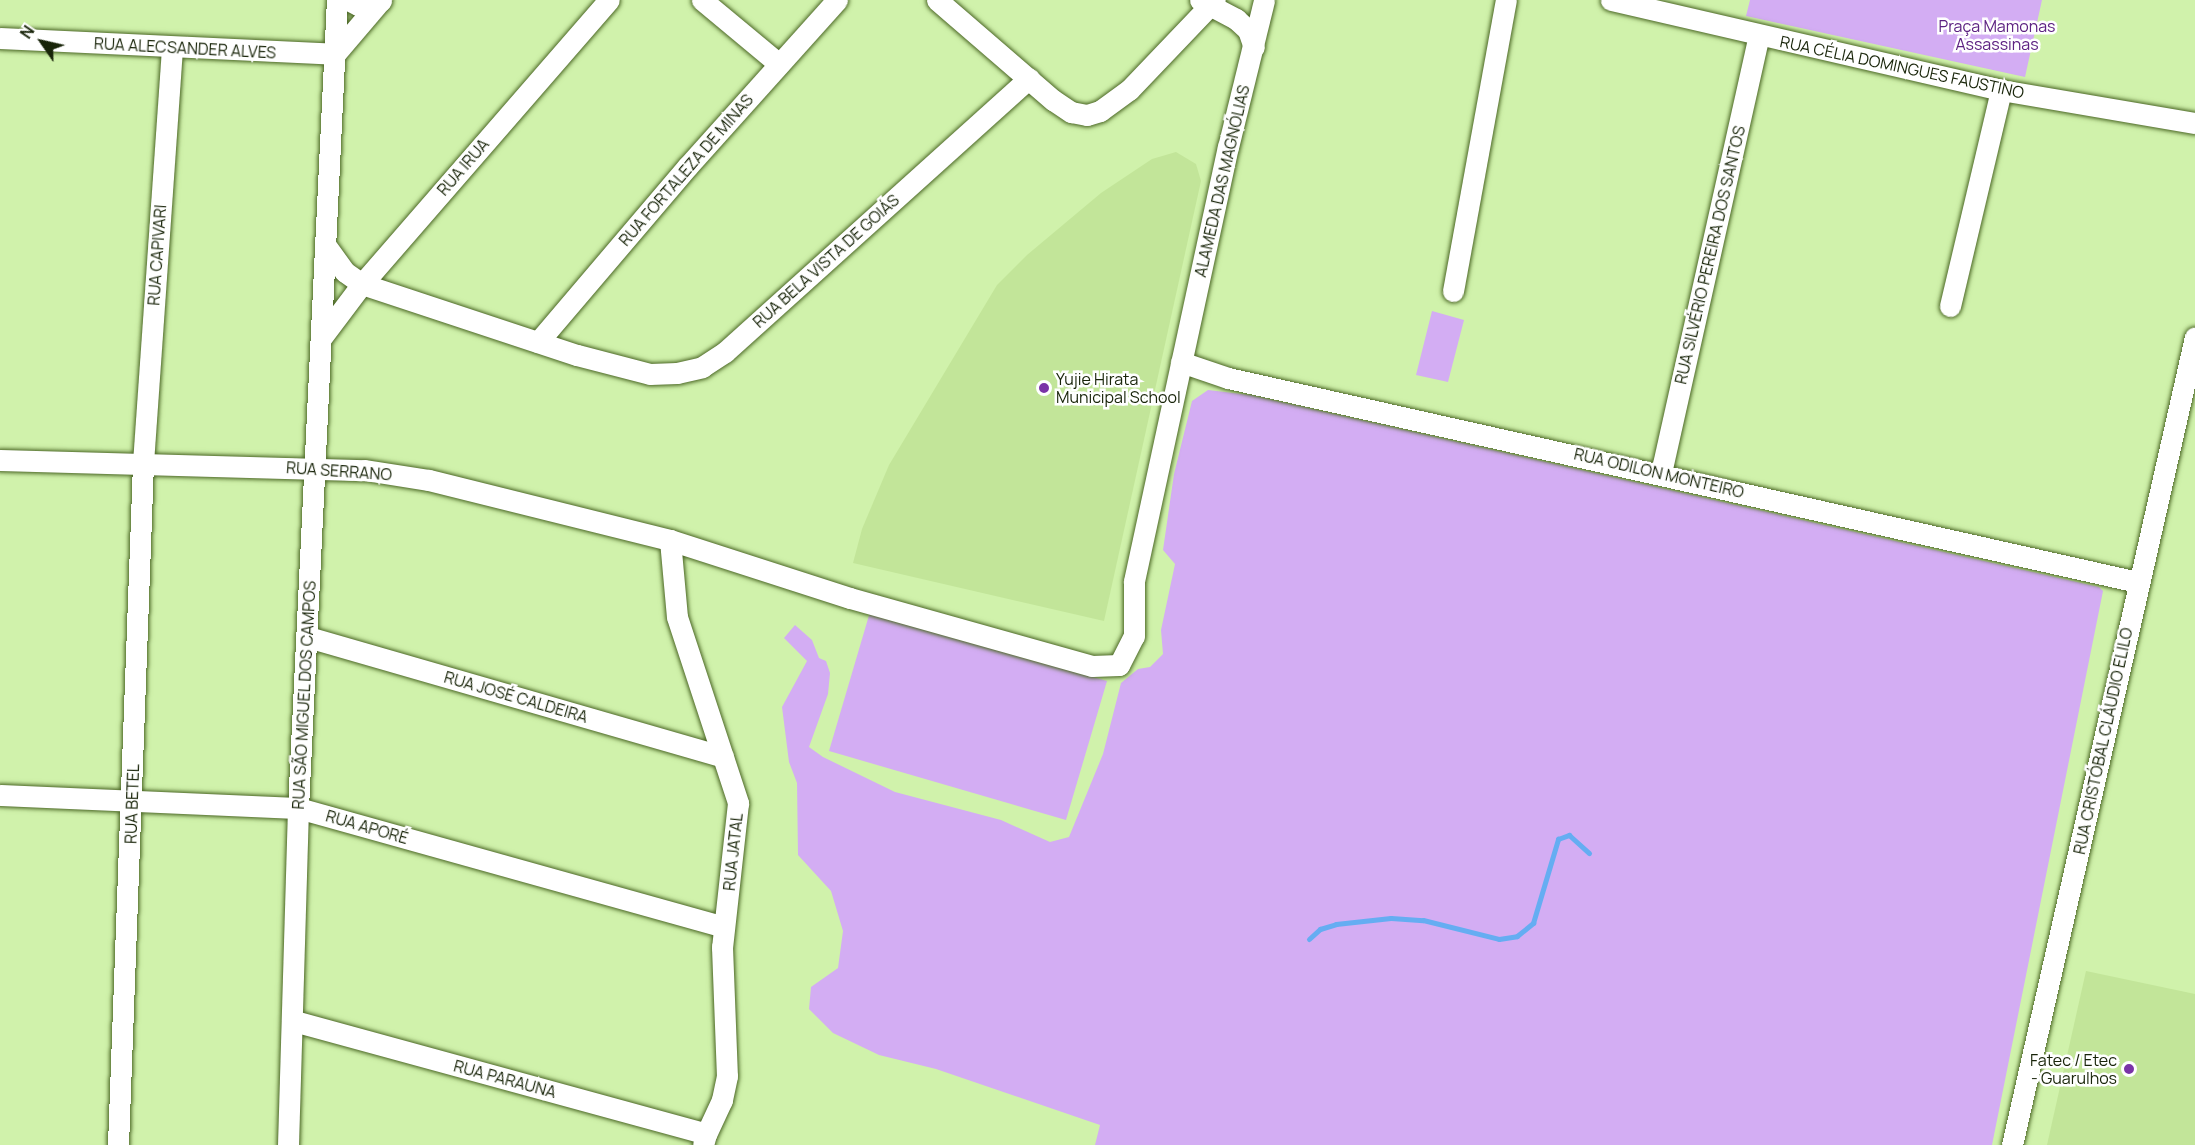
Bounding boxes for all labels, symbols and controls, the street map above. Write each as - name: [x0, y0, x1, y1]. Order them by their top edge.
- north arrow: [12, 12, 72, 72]
- park label: Praça Mamonas Assassinas: [1939, 16, 2055, 54]
- text: N: [15, 21, 39, 43]
- street label: RUA CÉLIA DOMINGUES FAUSTINO: [1778, 32, 2026, 102]
- street label: RUA ALECSANDER ALVES: [93, 34, 277, 62]
- street label: ALAMEDA DAS MAGNÓLIAS: [1191, 83, 1253, 279]
- street label: RUA FORTALEZA DE MINAS: [615, 90, 757, 250]
- street label: RUA SILVÉRIO PEREIRA DOS SANTOS: [1671, 124, 1749, 386]
- street label: RUA IRUA: [433, 135, 493, 199]
- street label: RUA BELA VISTA DE GOIÁS: [749, 190, 903, 332]
- street label: RUA CAPIVARI: [144, 204, 170, 306]
- place label: Yujie Hirata Municipal School: [1056, 369, 1181, 407]
- marker: Yujie Hirata Municipal School: [1037, 381, 1051, 395]
- street label: RUA ODILON MONTEIRO: [1572, 444, 1746, 502]
- street label: RUA SERRANO: [285, 458, 393, 484]
- street label: RUA SÃO MIGUEL DOS CAMPOS: [288, 580, 320, 810]
- street label: RUA CRISTÓBAL CLÁUDIO ELILO: [2069, 625, 2137, 857]
- street label: RUA JOSÉ CALDEIRA: [442, 667, 590, 727]
- street label: RUA BETEL: [121, 764, 143, 844]
- street label: RUA APORÉ: [324, 806, 410, 848]
- street label: RUA JATAL: [719, 812, 747, 892]
- place label: Fatec / Etec - Guarulhos: [2030, 1050, 2117, 1088]
- street label: RUA PARAUNA: [452, 1056, 558, 1102]
- marker: Fatec / Etec - Guarulhos: [2122, 1062, 2136, 1076]

